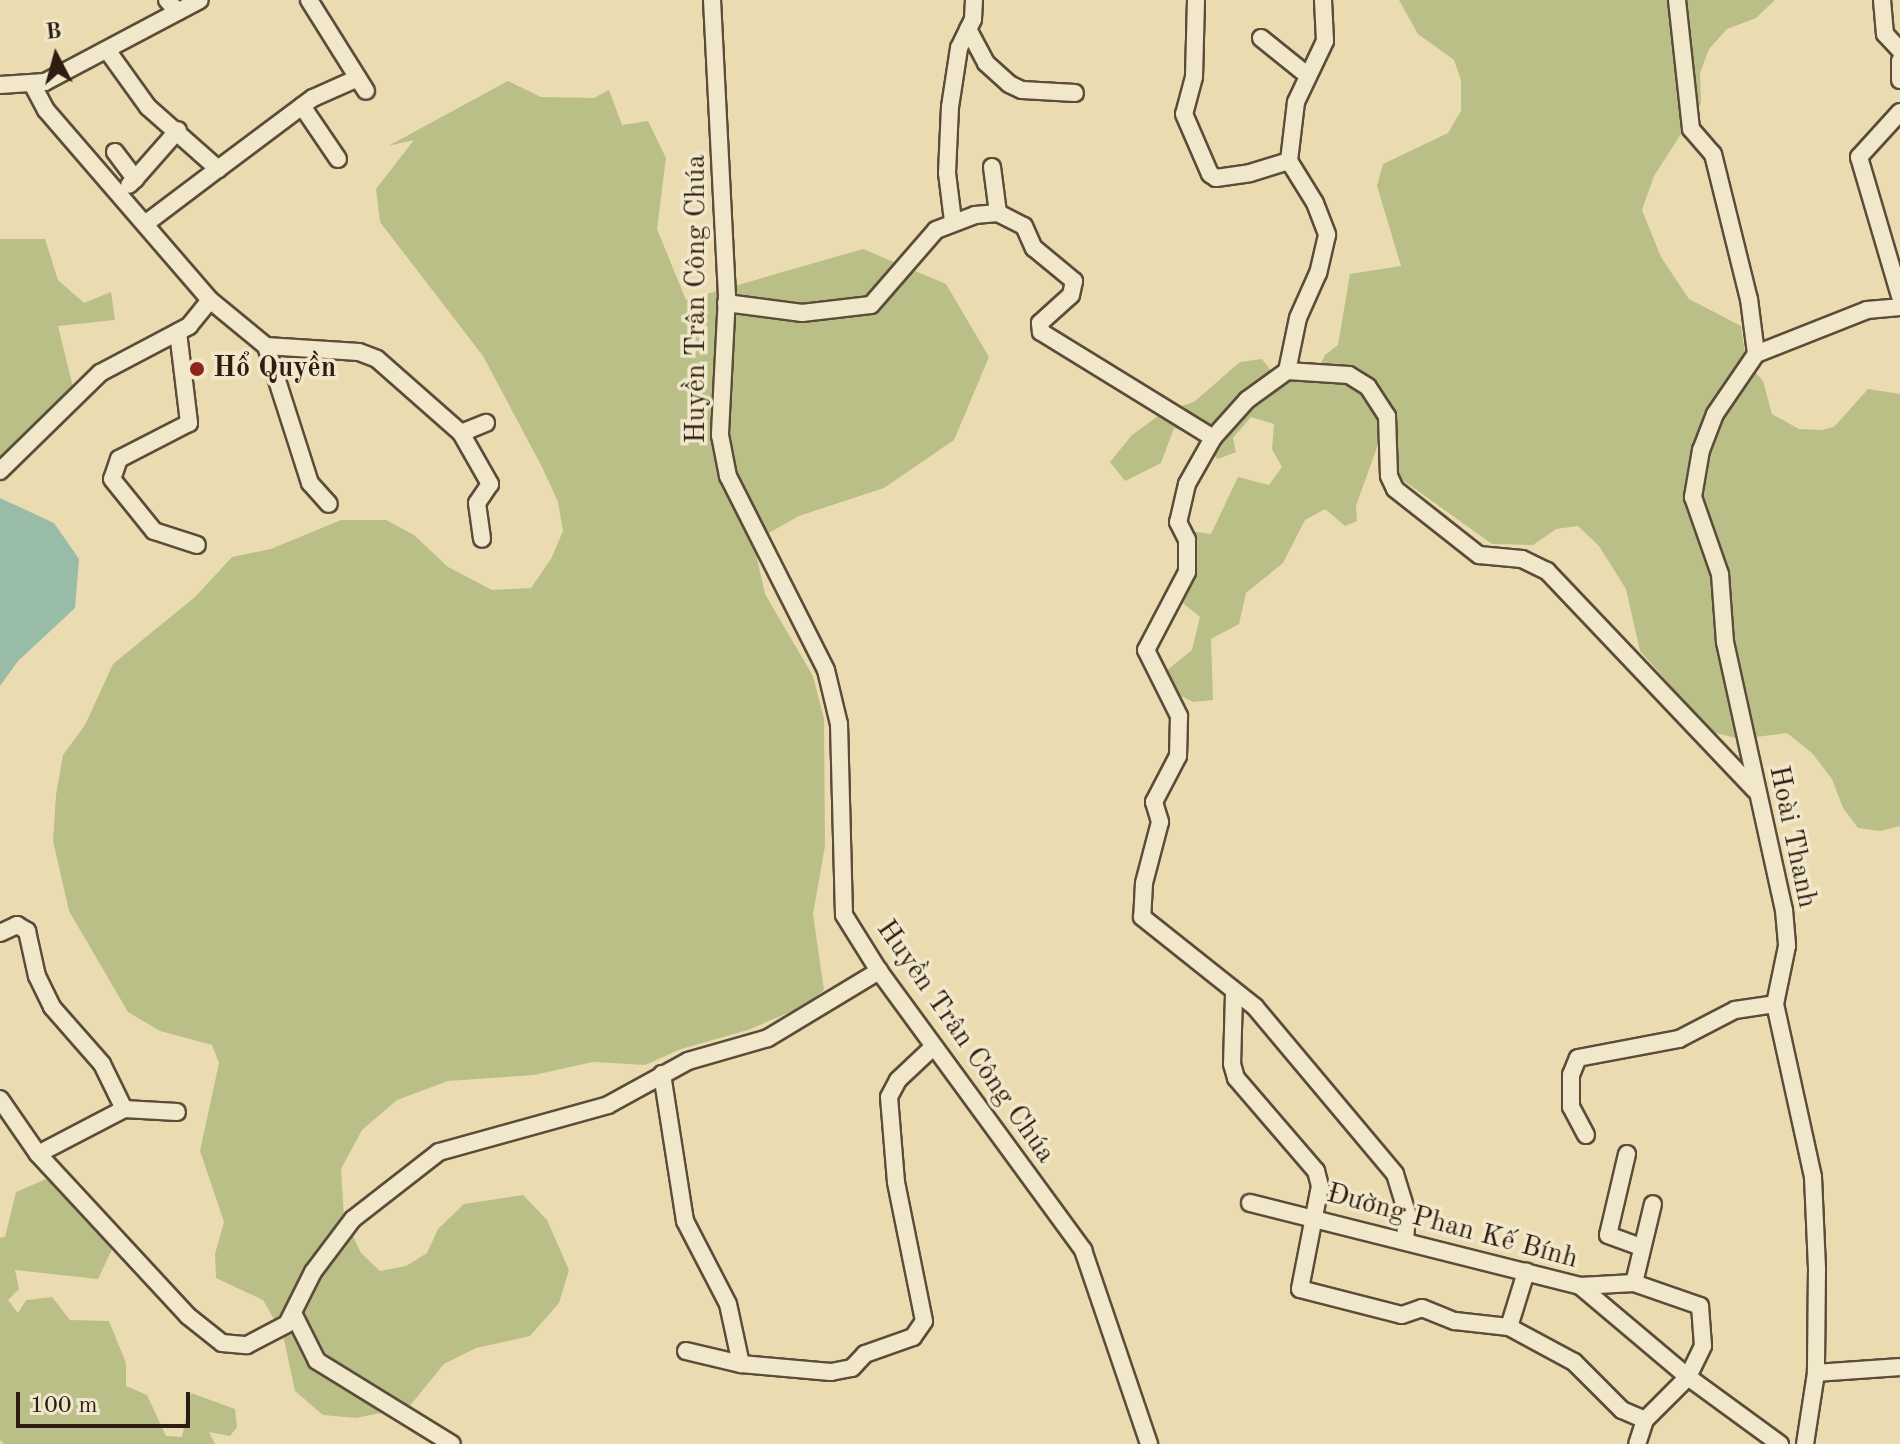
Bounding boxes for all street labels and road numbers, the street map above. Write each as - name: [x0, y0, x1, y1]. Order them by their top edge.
- street label: Huyền Trân Công Chúa: [680, 154, 714, 444]
- street label: Hoài Thanh: [1761, 763, 1823, 911]
- street label: Huyền Trân Công Chúa: [868, 914, 1062, 1170]
- street label: Đường Phan Kế Bính: [1323, 1177, 1581, 1277]

